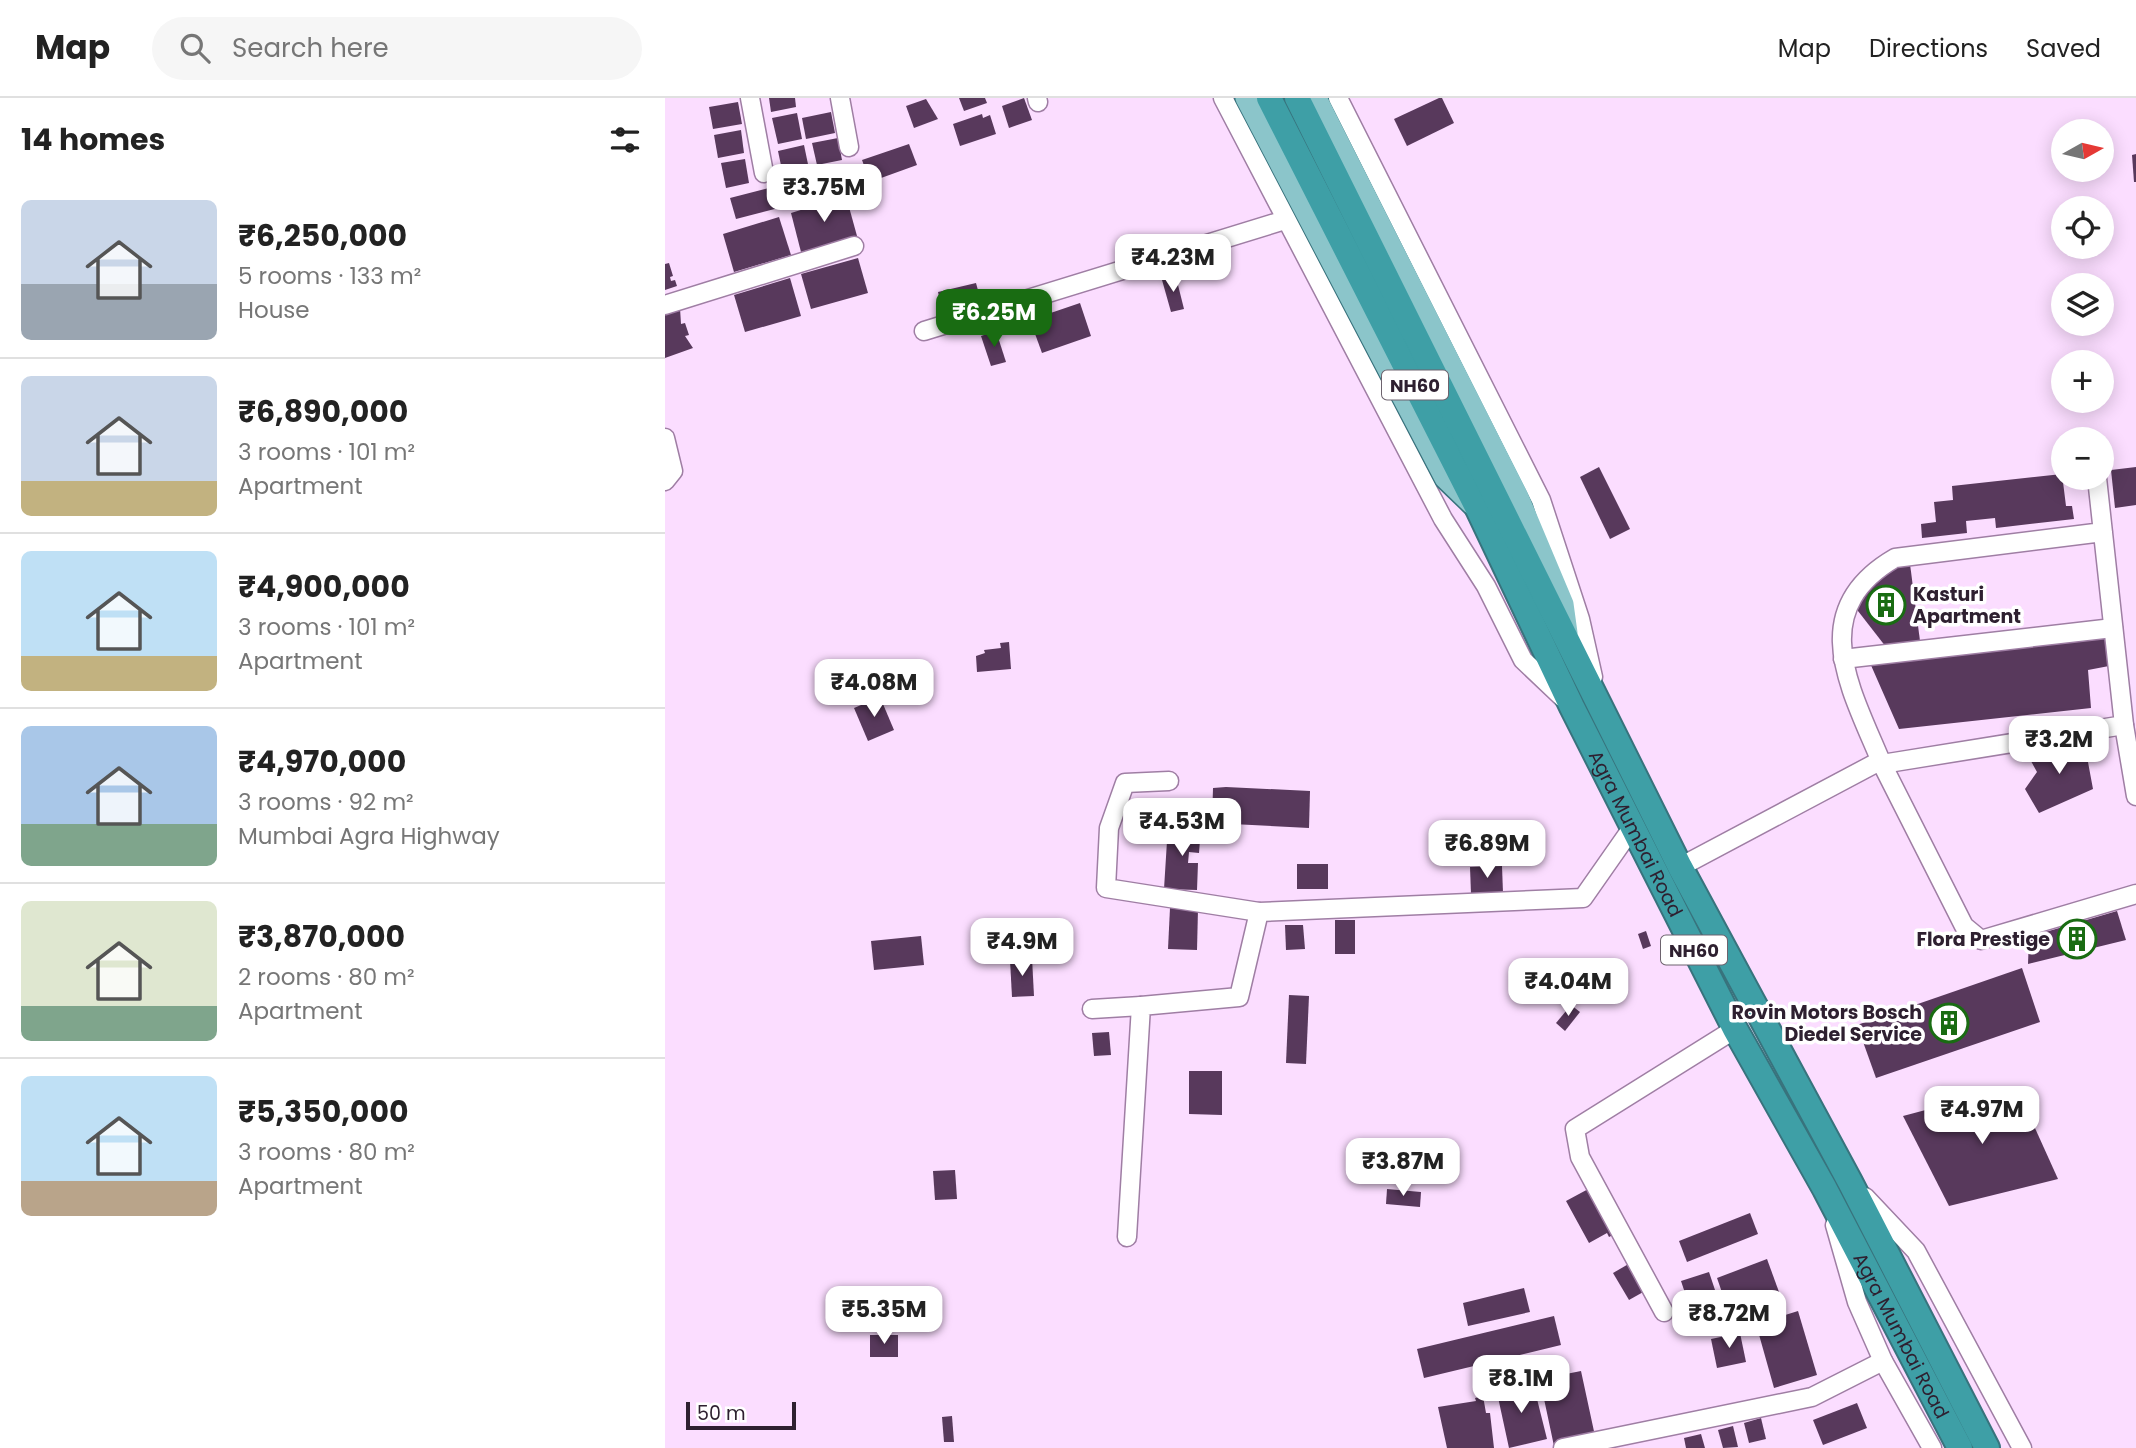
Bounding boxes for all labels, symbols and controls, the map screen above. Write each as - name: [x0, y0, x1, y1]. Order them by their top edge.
- search box: [152, 17, 642, 80]
- text: Map: [35, 24, 110, 71]
- icon: search: [176, 29, 214, 67]
- text: Search here: [232, 30, 389, 66]
- text: Map: [1778, 32, 1831, 65]
- text: Directions: [1869, 32, 1988, 65]
- text: Saved: [2026, 32, 2101, 65]
- text: 14 homes: [21, 118, 165, 161]
- north arrow: [2051, 119, 2114, 182]
- map controls: [2051, 119, 2114, 490]
- icon: filters: [606, 121, 644, 159]
- pin: ₹3.75M: [767, 164, 881, 224]
- text: ₹3.75M: [783, 171, 865, 203]
- button: locate: [2051, 196, 2114, 259]
- text: ₹6,250,000: [238, 214, 407, 257]
- icon: home: [77, 228, 161, 312]
- pin: ₹4.23M: [1116, 234, 1230, 294]
- text: ₹4.23M: [1131, 241, 1215, 273]
- text: 5 rooms · 133 m²: [238, 260, 421, 292]
- button: layers: [2051, 273, 2114, 336]
- pin: ₹6.25M: [937, 289, 1051, 349]
- text: House: [238, 294, 310, 326]
- text: ₹6.25M: [952, 296, 1036, 328]
- button: +: [2051, 350, 2114, 413]
- road number: NH60: [1382, 370, 1448, 400]
- text: ₹6,890,000: [238, 390, 408, 433]
- icon: home: [77, 404, 161, 488]
- button: −: [2051, 427, 2114, 490]
- text: 3 rooms · 101 m²: [238, 436, 415, 468]
- text: Apartment: [238, 470, 363, 502]
- text: ₹4,900,000: [238, 565, 410, 608]
- icon: home: [77, 579, 161, 663]
- place label: Kasturi Apartment: [1913, 581, 2021, 630]
- building icon: Kasturi Apartment: [1865, 584, 1907, 626]
- text: 3 rooms · 101 m²: [238, 611, 415, 643]
- text: Apartment: [238, 645, 363, 677]
- pin: ₹4.08M: [817, 660, 931, 719]
- text: ₹4.08M: [831, 666, 917, 698]
- pin: ₹3.2M: [2010, 716, 2108, 776]
- text: ₹3.2M: [2025, 723, 2093, 755]
- text: ₹4,970,000: [238, 740, 406, 783]
- street label: Agra Mumbai Road: [1582, 745, 1690, 922]
- icon: home: [77, 754, 161, 838]
- text: 3 rooms · 92 m²: [238, 786, 414, 818]
- pin: ₹4.53M: [1125, 798, 1239, 858]
- text: ₹4.53M: [1139, 805, 1225, 837]
- text: Mumbai Agra Highway: [238, 820, 500, 852]
- pin: ₹6.89M: [1430, 820, 1544, 880]
- text: ₹6.89M: [1444, 827, 1530, 859]
- text: ₹3,870,000: [238, 915, 405, 958]
- pin: ₹4.9M: [973, 918, 1071, 978]
- building icon: Flora Prestige: [2056, 918, 2098, 960]
- text: ₹4.9M: [986, 925, 1058, 957]
- place label: Flora Prestige: [1917, 926, 2050, 953]
- icon: home: [77, 929, 161, 1013]
- road number: NH60: [1661, 936, 1727, 964]
- pin: ₹4.04M: [1511, 958, 1625, 1018]
- text: 2 rooms · 80 m²: [238, 961, 415, 993]
- text: ₹4.04M: [1524, 965, 1612, 997]
- text: Apartment: [238, 995, 363, 1027]
- place label: Rovin Motors Bosch Diedel Service: [1732, 999, 1922, 1048]
- building icon: Rovin Motors Bosch Diedel Service: [1928, 1002, 1970, 1044]
- pin: ₹4.97M: [1925, 1086, 2039, 1146]
- text: ₹5,350,000: [238, 1090, 409, 1133]
- text: ₹4.97M: [1940, 1093, 2024, 1125]
- icon: home: [77, 1104, 161, 1188]
- text: 3 rooms · 80 m²: [238, 1136, 415, 1168]
- pin: ₹3.87M: [1346, 1138, 1460, 1198]
- text: ₹3.87M: [1362, 1145, 1444, 1177]
- text: Apartment: [238, 1170, 363, 1202]
- street label: Agra Mumbai Road: [1847, 1248, 1956, 1423]
- pin: ₹5.35M: [827, 1286, 941, 1346]
- pin: ₹8.72M: [1672, 1290, 1786, 1350]
- text: ₹5.35M: [841, 1293, 927, 1325]
- text: ₹8.72M: [1688, 1297, 1770, 1329]
- pin: ₹8.1M: [1472, 1356, 1570, 1415]
- text: ₹8.1M: [1489, 1362, 1553, 1394]
- scale bar: [686, 1399, 796, 1431]
- text: 50 m: [697, 1400, 746, 1427]

